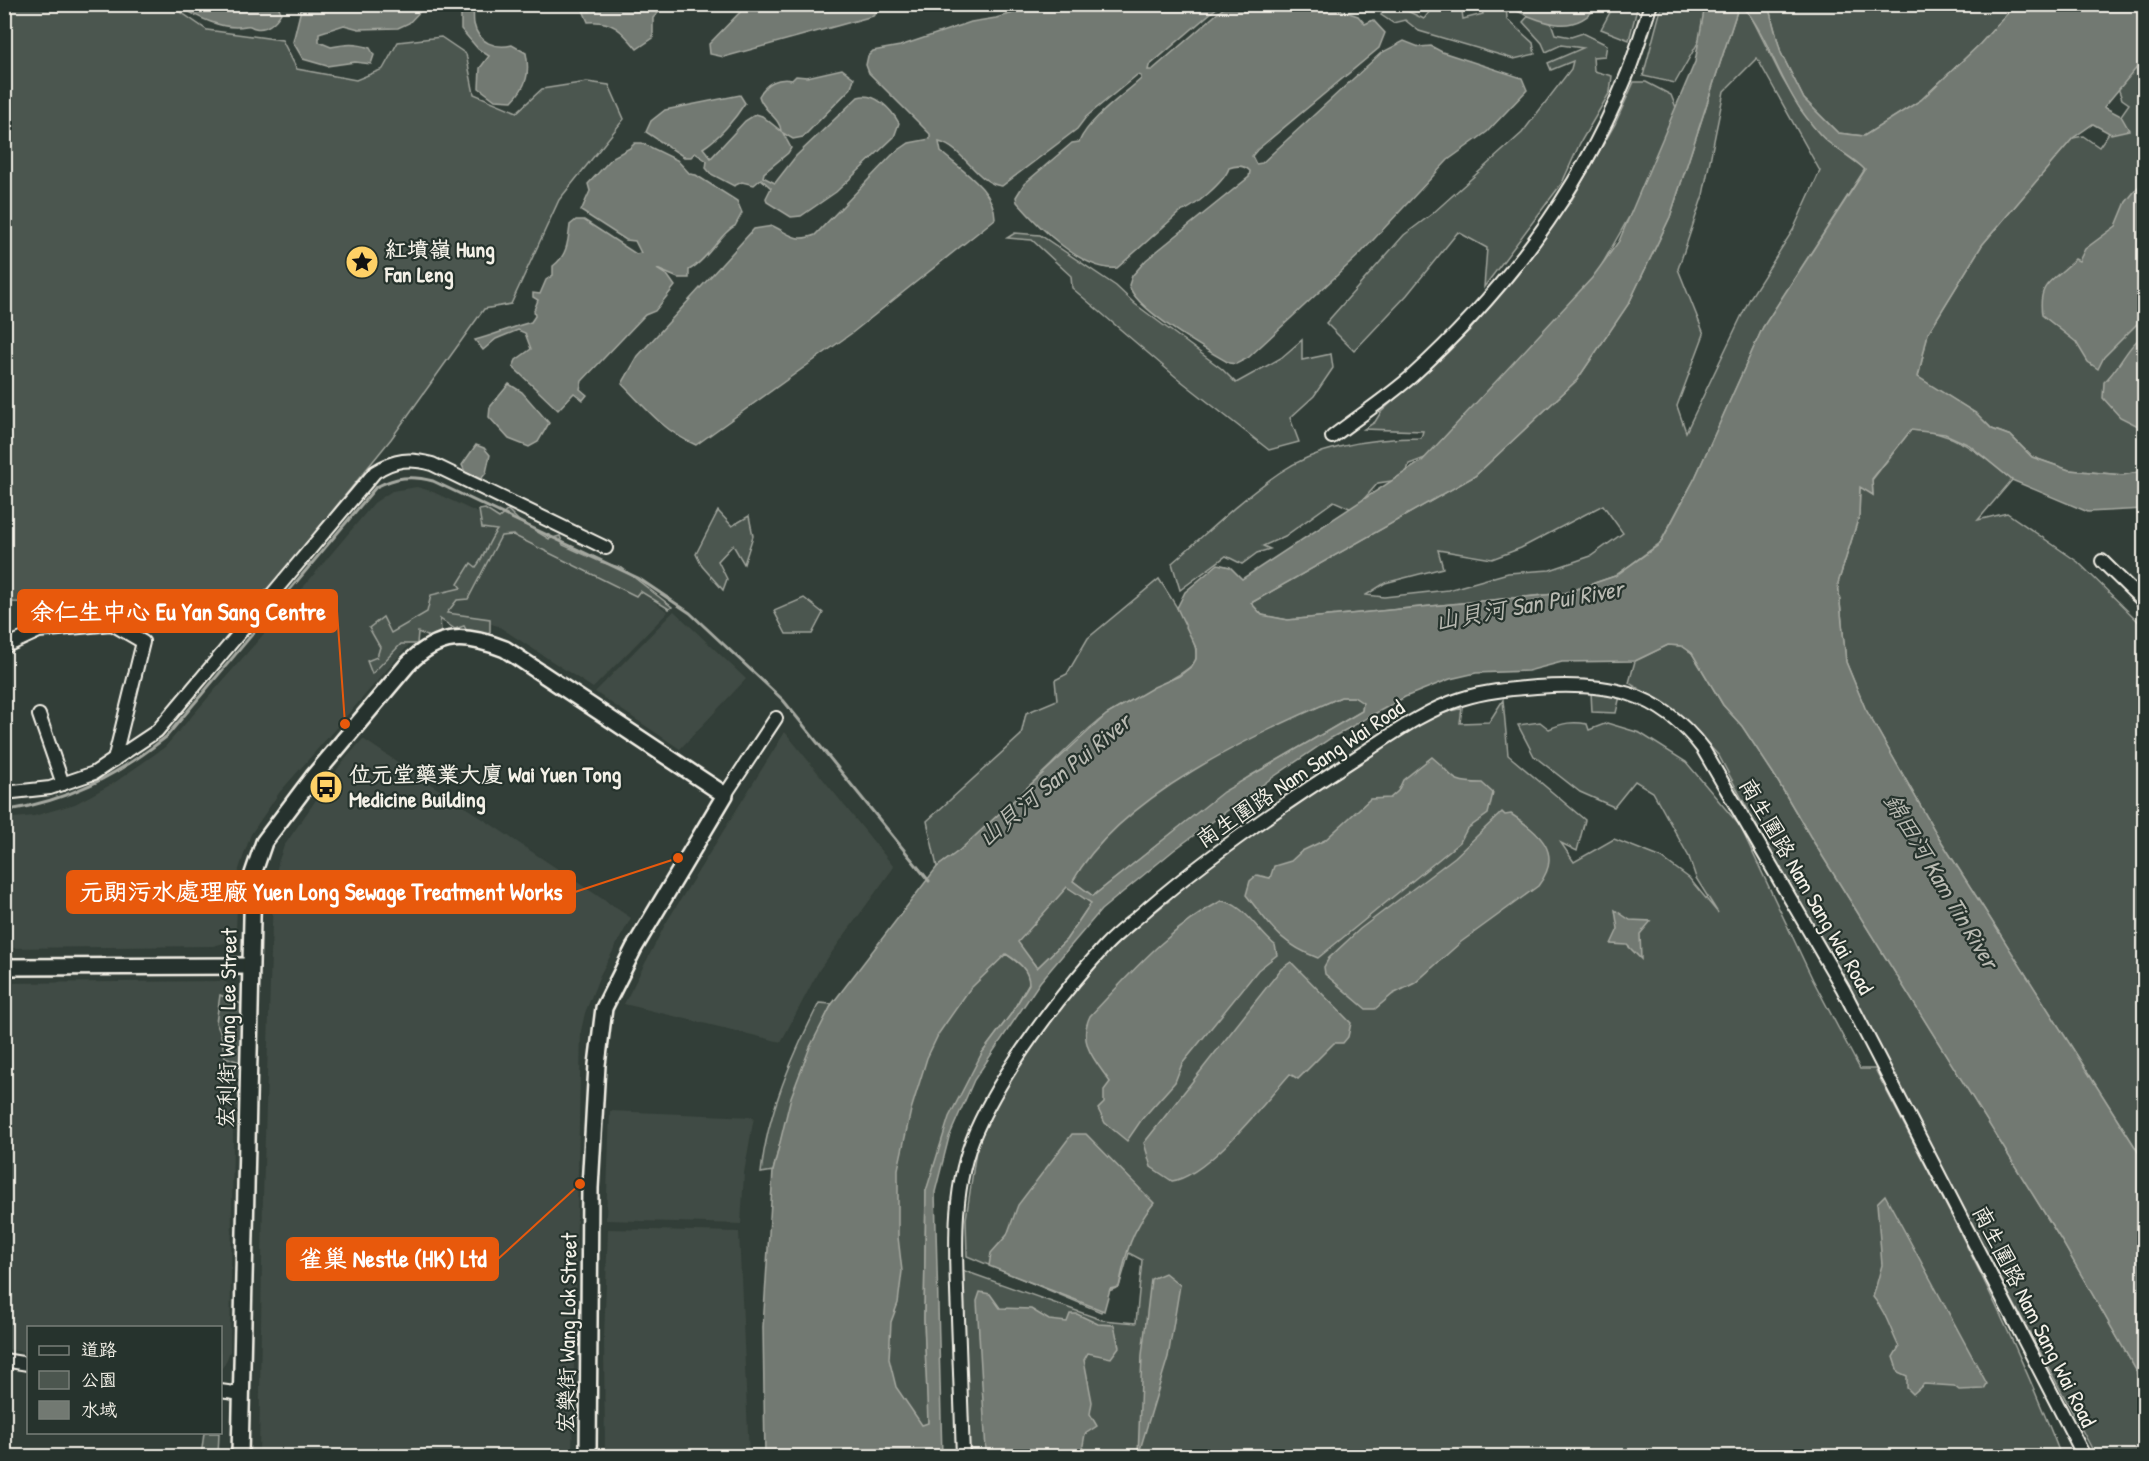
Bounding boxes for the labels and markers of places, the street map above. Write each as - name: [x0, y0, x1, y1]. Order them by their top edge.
- place label: 紅墳嶺 Hung Fan Leng: [384, 234, 495, 290]
- place icon: 紅墳嶺 Hung Fan Leng: [344, 244, 380, 280]
- callout: 余仁生中心 Eu Yan Sang Centre: [18, 590, 337, 632]
- place label: 位元堂藥業大廈 Wai Yuen Tong Medicine Building: [349, 759, 622, 815]
- bus stop icon: 位元堂藥業大廈 Wai Yuen Tong Medicine Building: [308, 769, 344, 805]
- callout: 元朗污水處理廠 Yuen Long Sewage Treatment Works: [67, 871, 575, 913]
- callout: 雀巢 Nestle (HK) Ltd: [287, 1238, 498, 1280]

